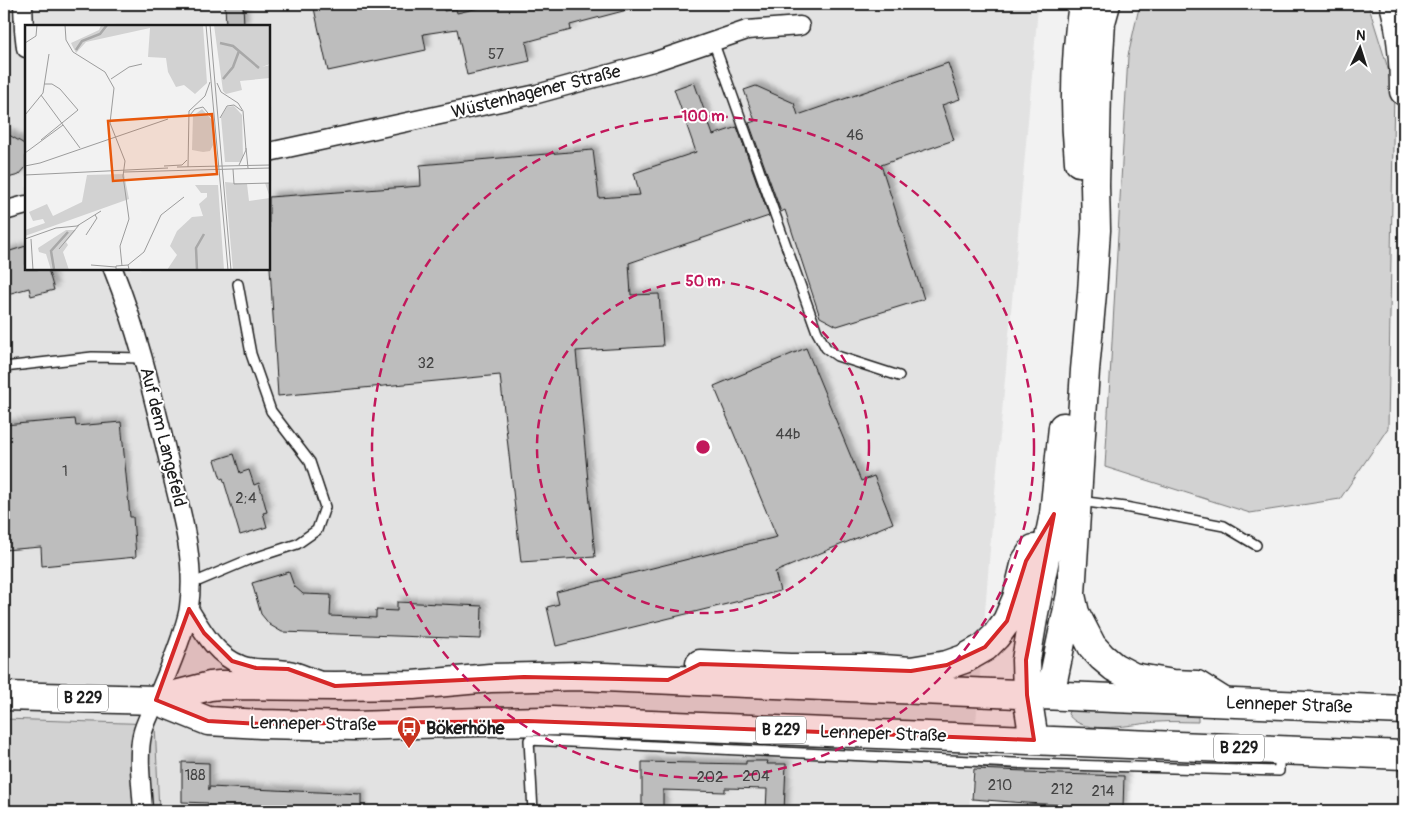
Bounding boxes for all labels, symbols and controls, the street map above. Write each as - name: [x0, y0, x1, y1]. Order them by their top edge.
- north arrow: [1336, 22, 1386, 72]
- inset map: [25, 25, 270, 270]
- text: N: [1356, 27, 1366, 44]
- house number: 57: [488, 45, 504, 64]
- street label: Wüstenhagener Straße: [449, 60, 623, 124]
- text: 100 m: [682, 107, 724, 126]
- house number: 46: [846, 126, 864, 145]
- text: 50 m: [686, 272, 720, 291]
- house number: 32: [418, 354, 434, 373]
- street label: Auf dem Langefeld: [135, 365, 191, 509]
- house number: 44b: [776, 425, 800, 444]
- centre of rings: [694, 438, 712, 456]
- house number: 1: [62, 462, 68, 481]
- house number: 2;4: [235, 489, 257, 508]
- road number: B 229: [58, 684, 108, 711]
- street label: Lenneper Straße: [1225, 691, 1353, 719]
- street label: Lenneper Straße: [249, 711, 377, 737]
- bus stop icon: Bökerhöhe: [396, 715, 422, 749]
- road number: B 229: [756, 716, 806, 744]
- place label: Bökerhöhe: [426, 717, 506, 740]
- street label: Lenneper Straße: [819, 720, 947, 748]
- road number: B 229: [1214, 734, 1264, 761]
- house number: 188: [185, 766, 206, 785]
- house number: 204: [742, 767, 770, 786]
- house number: 202: [696, 768, 724, 787]
- house number: 210: [988, 776, 1012, 795]
- house number: 212: [1051, 780, 1073, 799]
- house number: 214: [1092, 782, 1115, 801]

